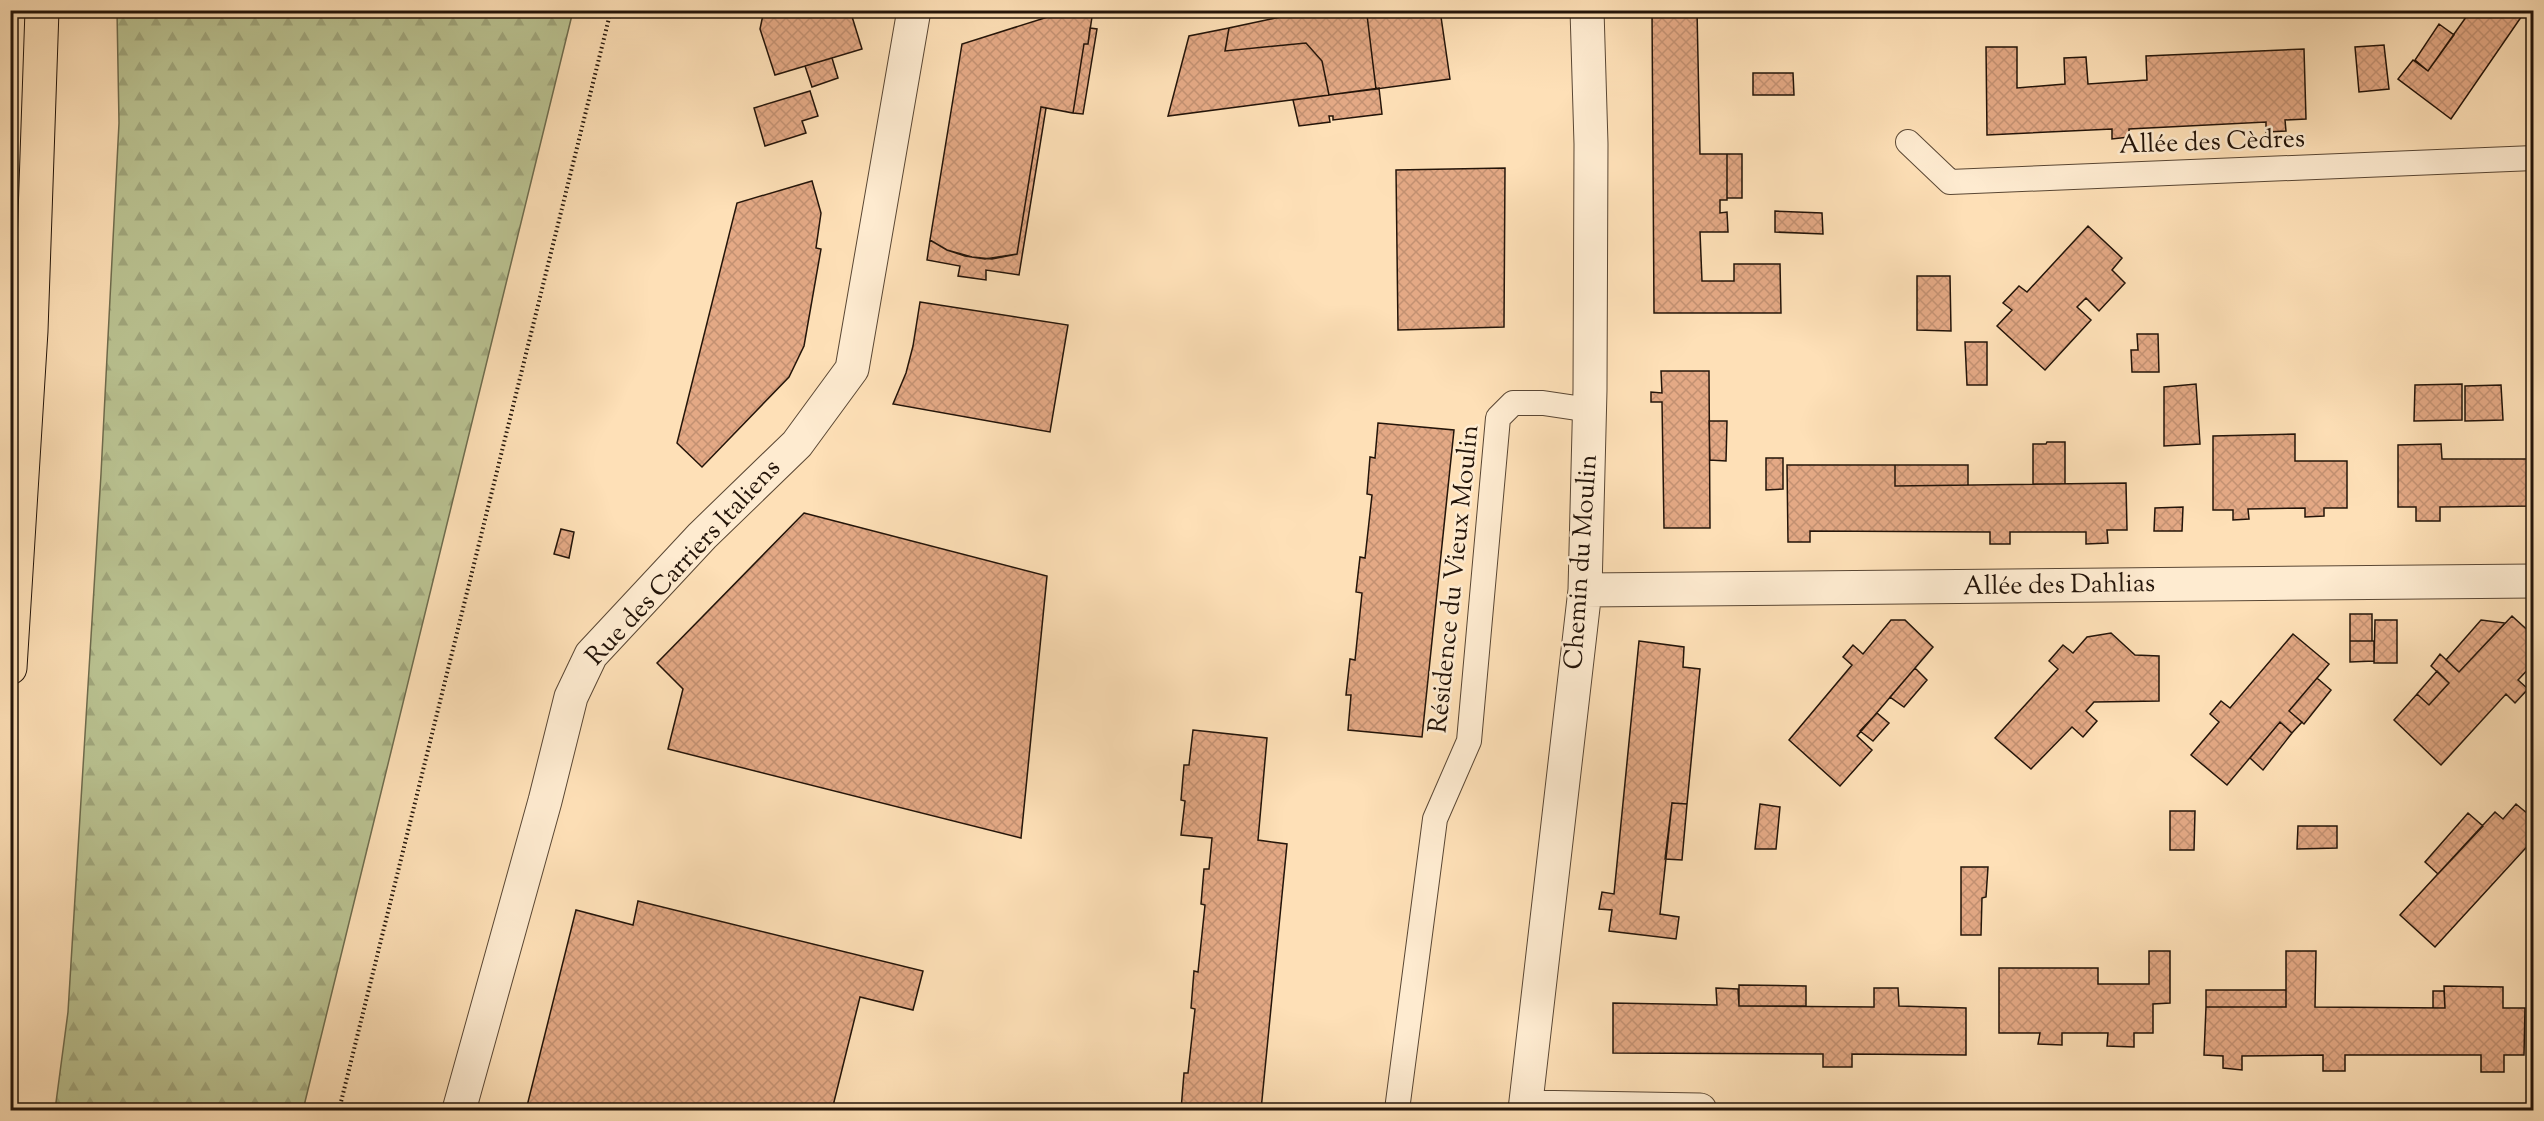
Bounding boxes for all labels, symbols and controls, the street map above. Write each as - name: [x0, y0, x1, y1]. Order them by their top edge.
- street label: Allée des Cèdres: [2118, 121, 2306, 165]
- street label: Résidence du Vieux Moulin: [1420, 423, 1490, 735]
- street label: Rue des Carriers Italiens: [578, 451, 790, 675]
- street label: Chemin du Moulin: [1556, 453, 1608, 671]
- street label: Allée des Dahlias: [1963, 566, 2155, 606]

